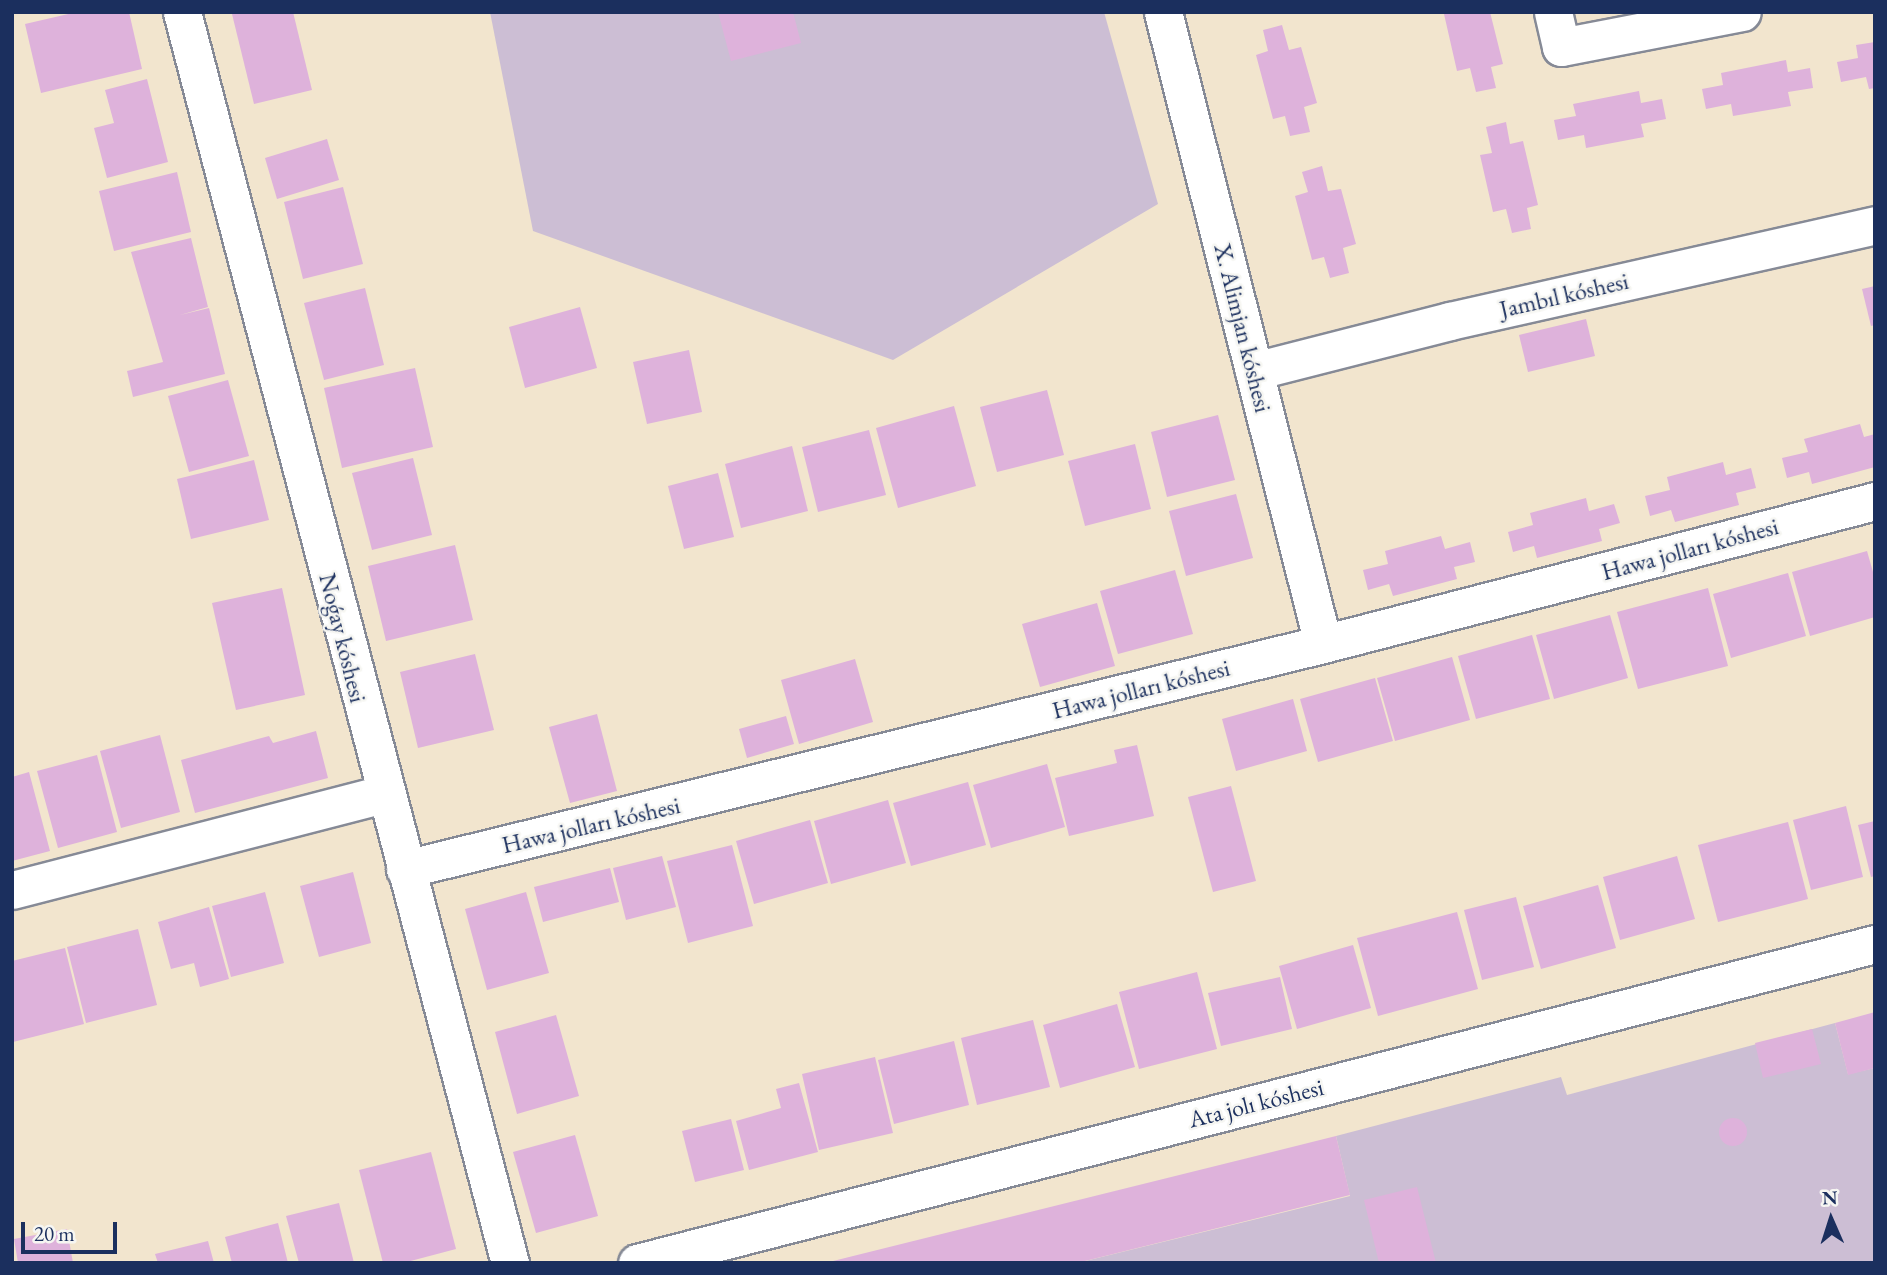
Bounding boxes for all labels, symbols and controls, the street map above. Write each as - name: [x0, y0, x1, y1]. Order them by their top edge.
- street label: X. Alimjan kóshesi: [1208, 241, 1278, 415]
- street label: Jambıl kóshesi: [1497, 266, 1631, 324]
- street label: Hawa jolları kóshesi: [1598, 512, 1782, 586]
- street label: Noǵay kóshesi: [313, 570, 373, 706]
- street label: Hawa jolları kóshesi: [1049, 653, 1233, 725]
- street label: Hawa jolları kóshesi: [499, 791, 683, 859]
- street label: Ata jolı kóshesi: [1185, 1072, 1327, 1134]
- north arrow: [1796, 1184, 1866, 1254]
- text: N: [1822, 1185, 1838, 1210]
- scale bar: [24, 1208, 121, 1252]
- text: 20 m: [34, 1220, 75, 1247]

